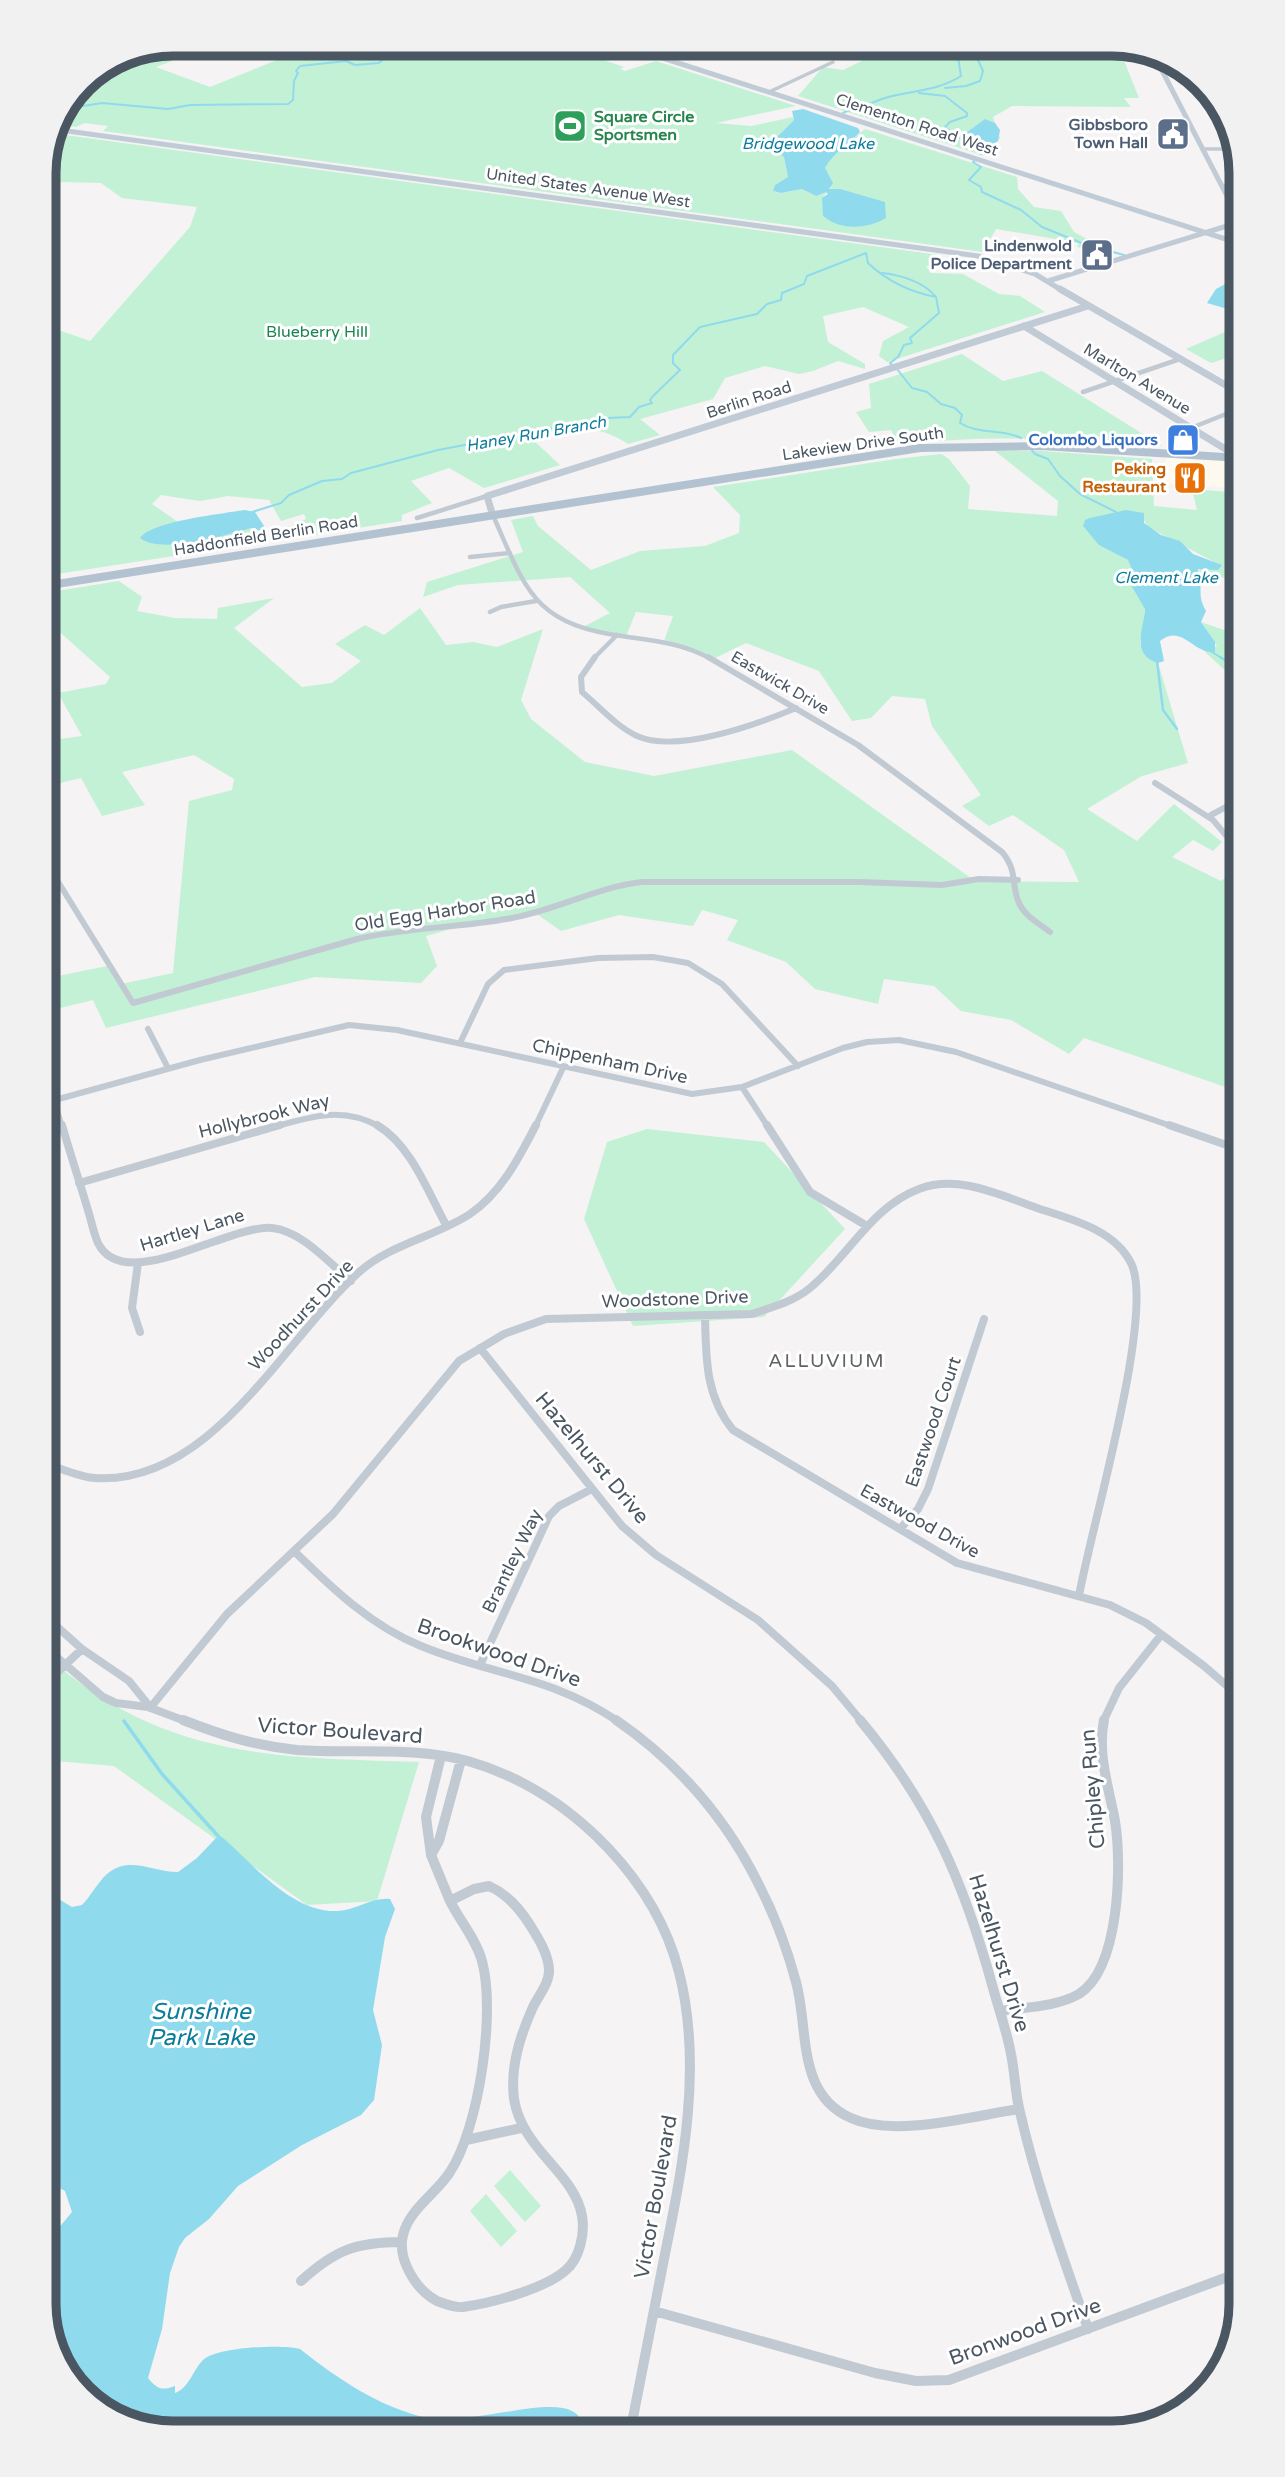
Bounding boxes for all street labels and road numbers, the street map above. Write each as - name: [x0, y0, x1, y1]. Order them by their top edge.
- street label: Clementon Road West: [833, 89, 1001, 161]
- street label: United States Avenue West: [485, 164, 691, 212]
- street label: Marlton Avenue: [1080, 339, 1194, 419]
- street label: Berlin Road: [704, 377, 794, 423]
- street label: Lakeview Drive South: [781, 423, 945, 465]
- street label: Haddonfield Berlin Road: [172, 512, 360, 560]
- street label: Eastwick Drive: [727, 647, 833, 719]
- street label: Old Egg Harbor Road: [353, 886, 537, 936]
- street label: Chippenham Drive: [530, 1034, 690, 1088]
- street label: Hollybrook Way: [196, 1089, 332, 1143]
- street label: Hartley Lane: [137, 1204, 247, 1256]
- street label: Woodhurst Drive: [244, 1255, 358, 1375]
- street label: Woodstone Drive: [601, 1285, 749, 1313]
- street label: Eastwood Court: [900, 1354, 966, 1490]
- street label: Hazelhurst Drive: [530, 1387, 654, 1529]
- street label: Eastwood Drive: [856, 1479, 984, 1563]
- street label: Brantley Way: [477, 1505, 547, 1617]
- street label: Brookwood Drive: [414, 1613, 584, 1693]
- street label: Victor Boulevard: [256, 1713, 424, 1749]
- street label: Chipley Run: [1075, 1728, 1111, 1850]
- street label: Hazelhurst Drive: [963, 1871, 1035, 2035]
- street label: Victor Boulevard: [629, 2113, 683, 2281]
- street label: Bronwood Drive: [946, 2293, 1105, 2371]

